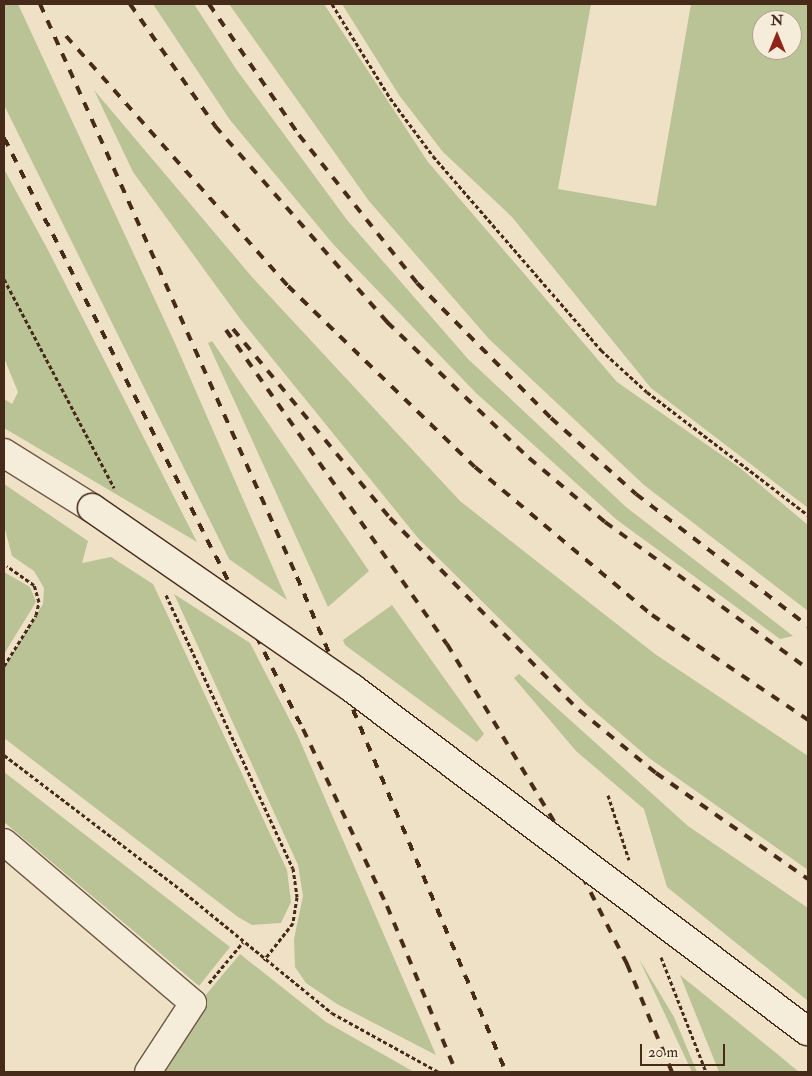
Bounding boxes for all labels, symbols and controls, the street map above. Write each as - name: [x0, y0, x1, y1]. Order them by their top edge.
- north arrow: [752, 10, 802, 60]
- text: N: [771, 12, 783, 29]
- scale bar: [642, 1034, 727, 1066]
- text: 20 m: [648, 1043, 678, 1062]

